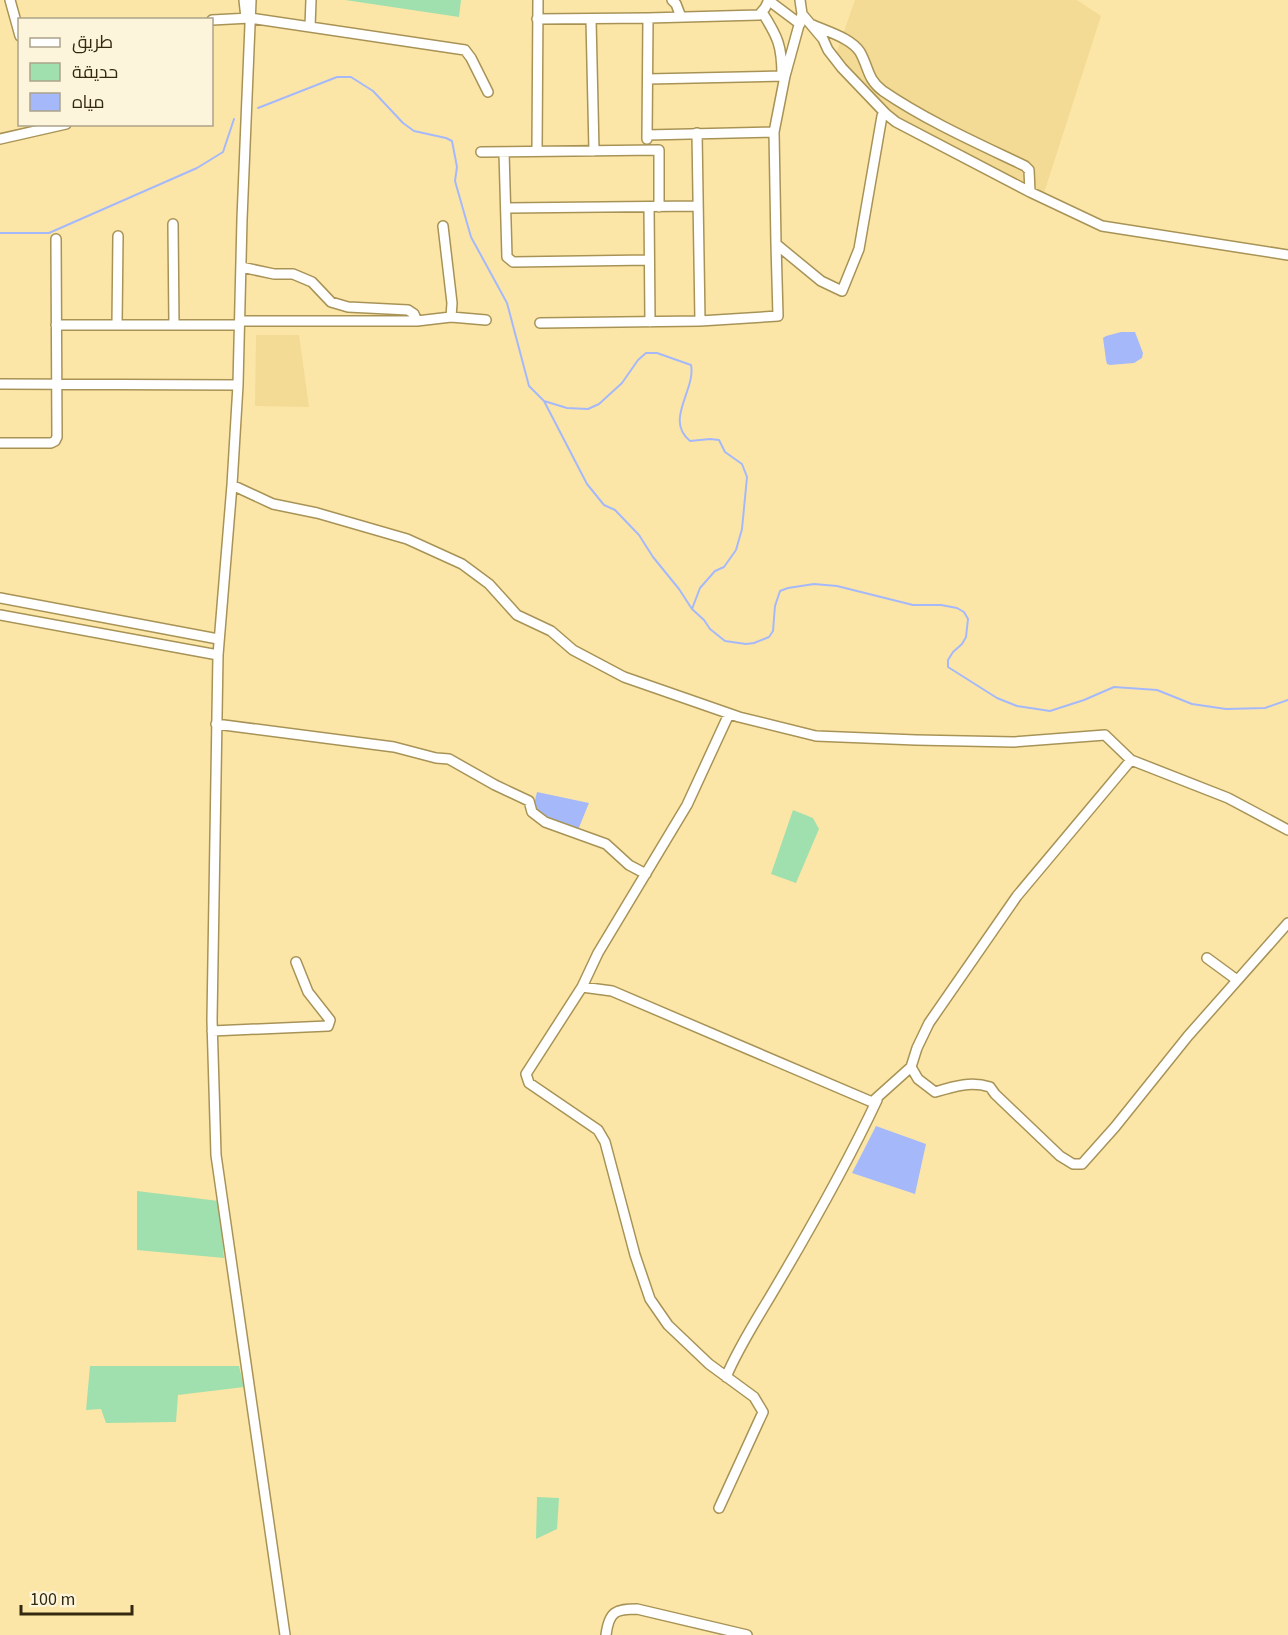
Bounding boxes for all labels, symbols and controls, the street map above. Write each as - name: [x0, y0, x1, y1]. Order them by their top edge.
- legend: [18, 18, 213, 126]
- text: طريق: [72, 30, 113, 55]
- text: حديقة: [72, 60, 118, 85]
- text: مياه: [72, 90, 105, 115]
- scale bar: [21, 1578, 132, 1616]
- text: 100 m: [30, 1587, 75, 1612]

